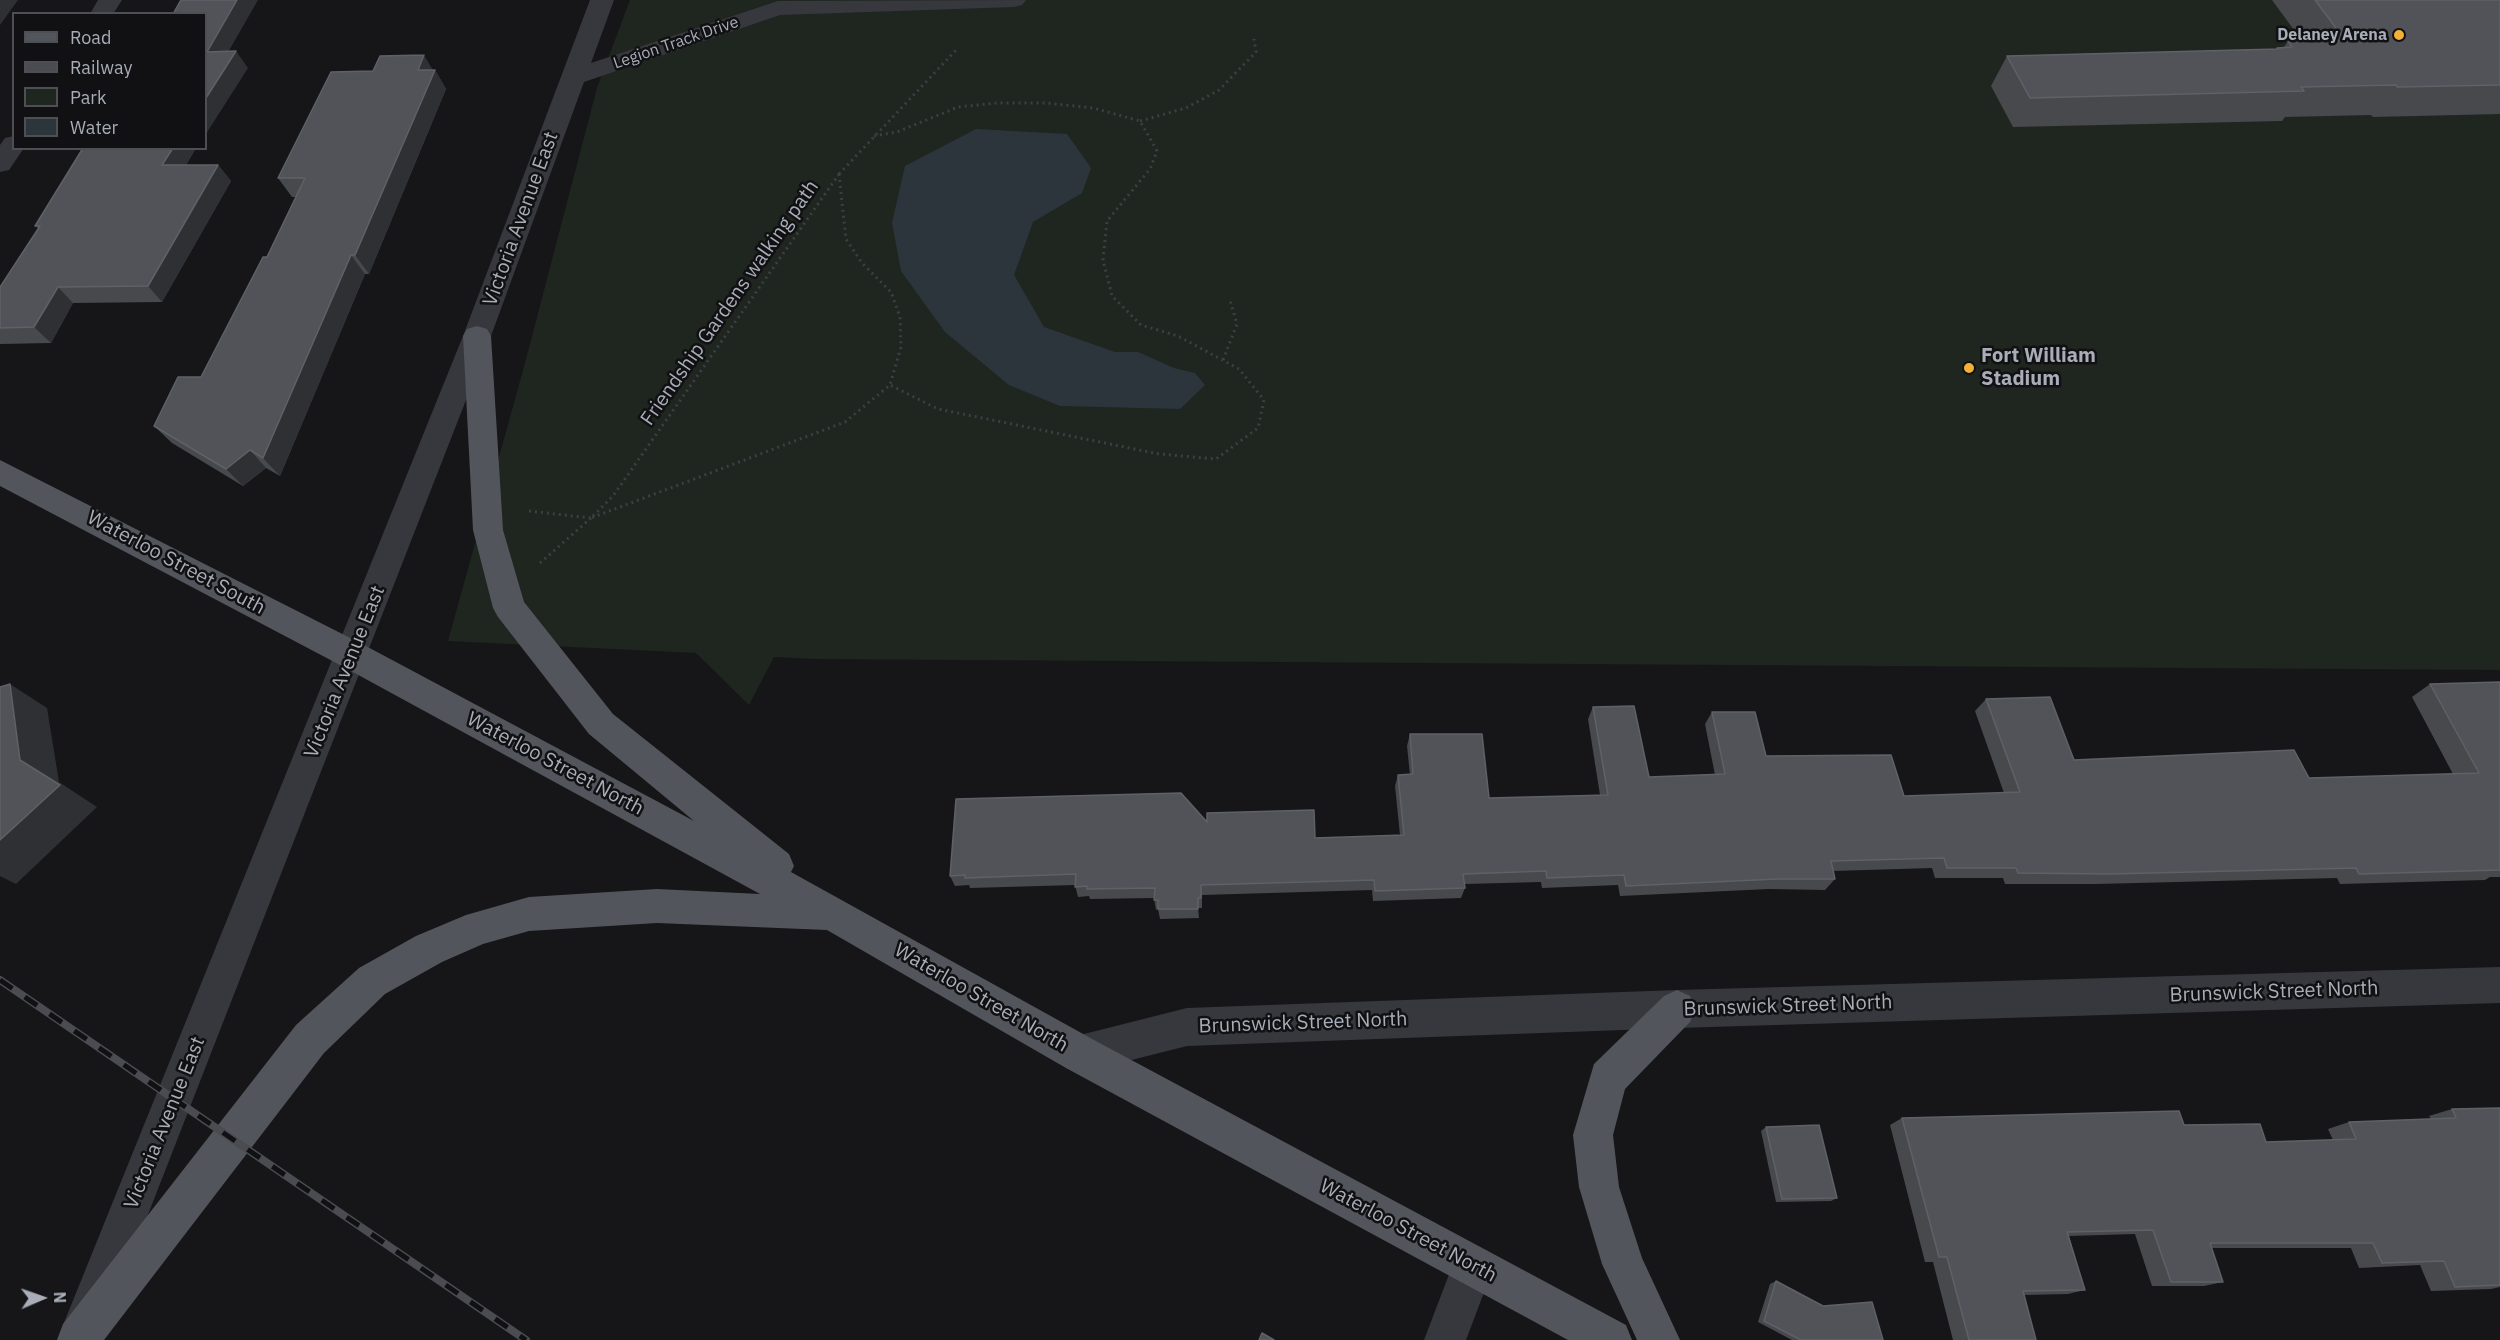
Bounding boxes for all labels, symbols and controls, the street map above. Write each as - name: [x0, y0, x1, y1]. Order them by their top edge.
- legend: [12, 12, 207, 150]
- street label: Legion Track Drive: [611, 13, 741, 73]
- place label: Delaney Arena: [2277, 25, 2387, 45]
- text: Road: [70, 26, 111, 49]
- marker: Delaney Arena: [2392, 28, 2406, 42]
- text: Railway: [70, 56, 132, 79]
- text: Park: [70, 86, 106, 109]
- text: Water: [70, 116, 118, 139]
- street label: Victoria Avenue East: [478, 129, 564, 309]
- street label: Friendship Gardens walking path: [636, 176, 824, 430]
- place label: Fort William Stadium: [1981, 344, 2096, 391]
- marker: Fort William Stadium: [1962, 361, 1976, 375]
- street label: Waterloo Street South: [83, 506, 269, 620]
- street label: Victoria Avenue East: [299, 582, 391, 762]
- street label: Waterloo Street North: [462, 707, 648, 821]
- street label: Waterloo Street North: [890, 938, 1072, 1058]
- street label: Brunswick Street North: [2169, 976, 2379, 1008]
- street label: Brunswick Street North: [1683, 990, 1893, 1022]
- street label: Brunswick Street North: [1198, 1007, 1408, 1039]
- street label: Victoria Avenue East: [119, 1033, 211, 1213]
- street label: Waterloo Street North: [1315, 1174, 1501, 1288]
- north arrow: [12, 1268, 72, 1328]
- text: N: [50, 1291, 70, 1304]

